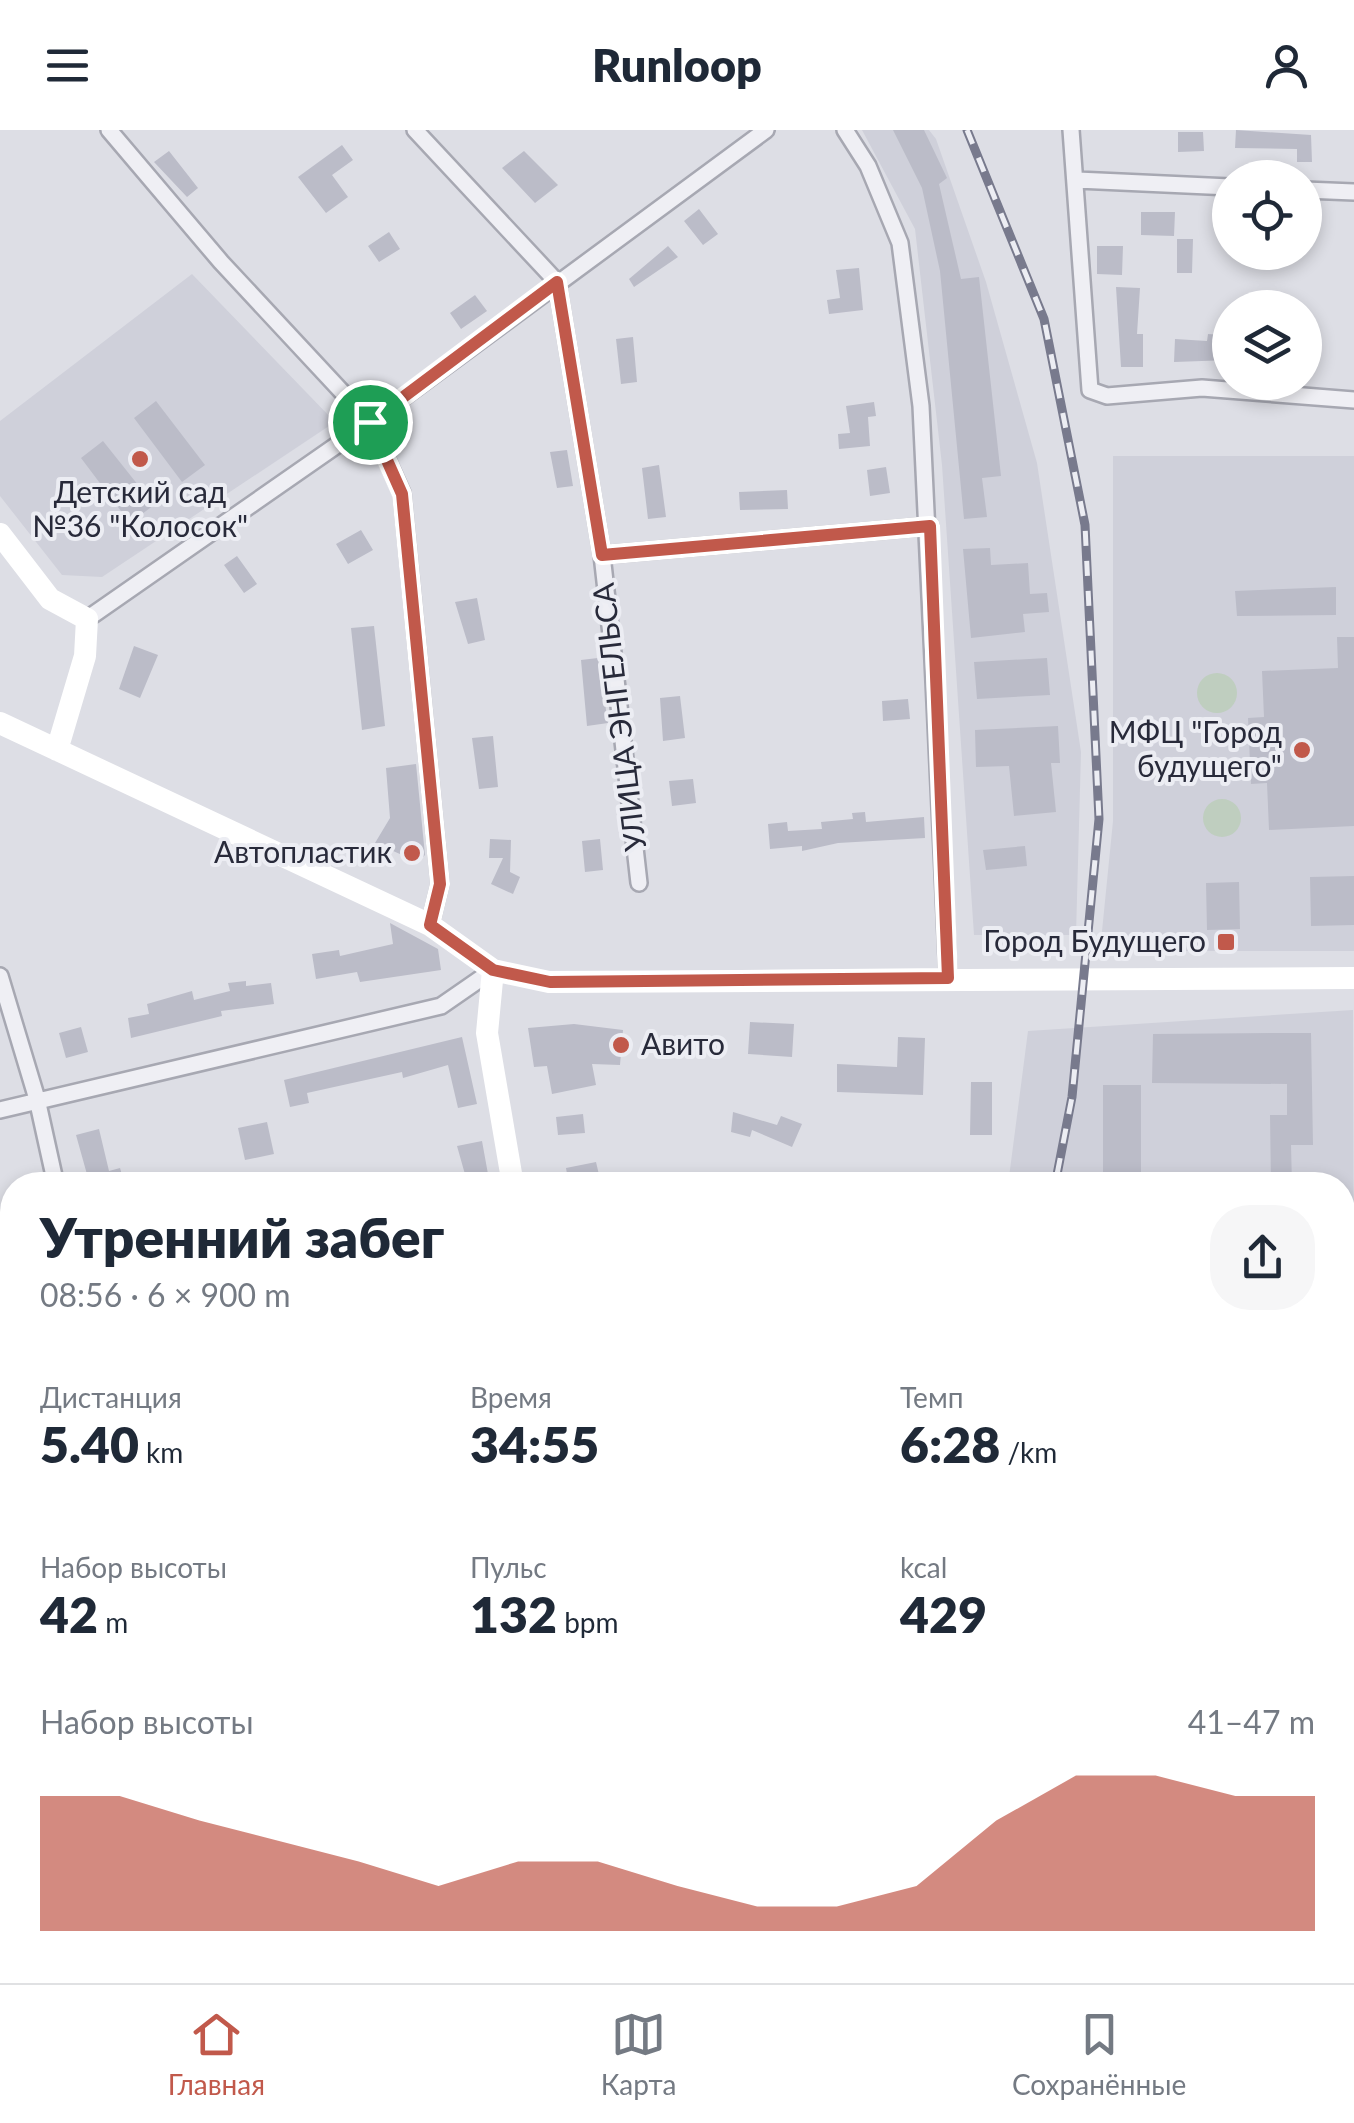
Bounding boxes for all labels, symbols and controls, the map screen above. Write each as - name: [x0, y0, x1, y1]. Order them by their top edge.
- icon: menu: [40, 38, 95, 93]
- text: Runloop: [592, 38, 762, 92]
- icon: person: [1259, 38, 1314, 93]
- map controls: [1212, 160, 1322, 400]
- button: locate: [1212, 160, 1322, 270]
- button: layers: [1212, 290, 1322, 400]
- pin: [328, 380, 413, 465]
- icon: arrive: [343, 395, 398, 450]
- marker: Детский сад №36 "Колосок": [129, 448, 151, 470]
- place label: Детский сад №36 "Колосок": [32, 473, 248, 543]
- street label: УЛИЦА ЭНГЕЛЬСА: [584, 580, 652, 853]
- place label: МФЦ "Город будущего": [1109, 713, 1282, 783]
- marker: МФЦ "Город будущего": [1291, 739, 1313, 761]
- place label: Автопластик: [214, 833, 392, 869]
- marker: Автопластик: [401, 842, 423, 864]
- place label: Город Будущего: [983, 922, 1206, 958]
- marker: Город Будущего: [1215, 931, 1237, 953]
- place label: Авито: [641, 1025, 725, 1061]
- marker: Авито: [610, 1034, 632, 1056]
- text: Утренний забег: [40, 1204, 444, 1270]
- button: share: [1210, 1205, 1315, 1310]
- text: 08:56 · 6 × 900 m: [40, 1275, 291, 1314]
- text: Дистанция: [40, 1380, 182, 1414]
- text: Время: [470, 1380, 552, 1414]
- text: Темп: [900, 1380, 963, 1414]
- text: 5.40: [40, 1414, 139, 1474]
- text: 34:55: [470, 1414, 599, 1474]
- text: 6:28: [900, 1414, 1000, 1474]
- text: km: [139, 1435, 183, 1469]
- text: /km: [1000, 1435, 1057, 1469]
- text: Набор высоты: [40, 1550, 227, 1584]
- text: Пульс: [470, 1550, 547, 1584]
- text: kcal: [900, 1550, 947, 1584]
- text: 42: [40, 1584, 98, 1644]
- text: 132: [470, 1584, 557, 1644]
- text: 429: [900, 1584, 987, 1644]
- text: m: [98, 1605, 128, 1639]
- text: bpm: [557, 1605, 619, 1639]
- text: Набор высоты: [40, 1702, 254, 1741]
- text: 41–47 m: [1188, 1702, 1315, 1741]
- tab: Главная: [168, 2007, 265, 2101]
- tab: Карта: [601, 2007, 676, 2101]
- tab: Сохранённые: [1012, 2007, 1186, 2101]

